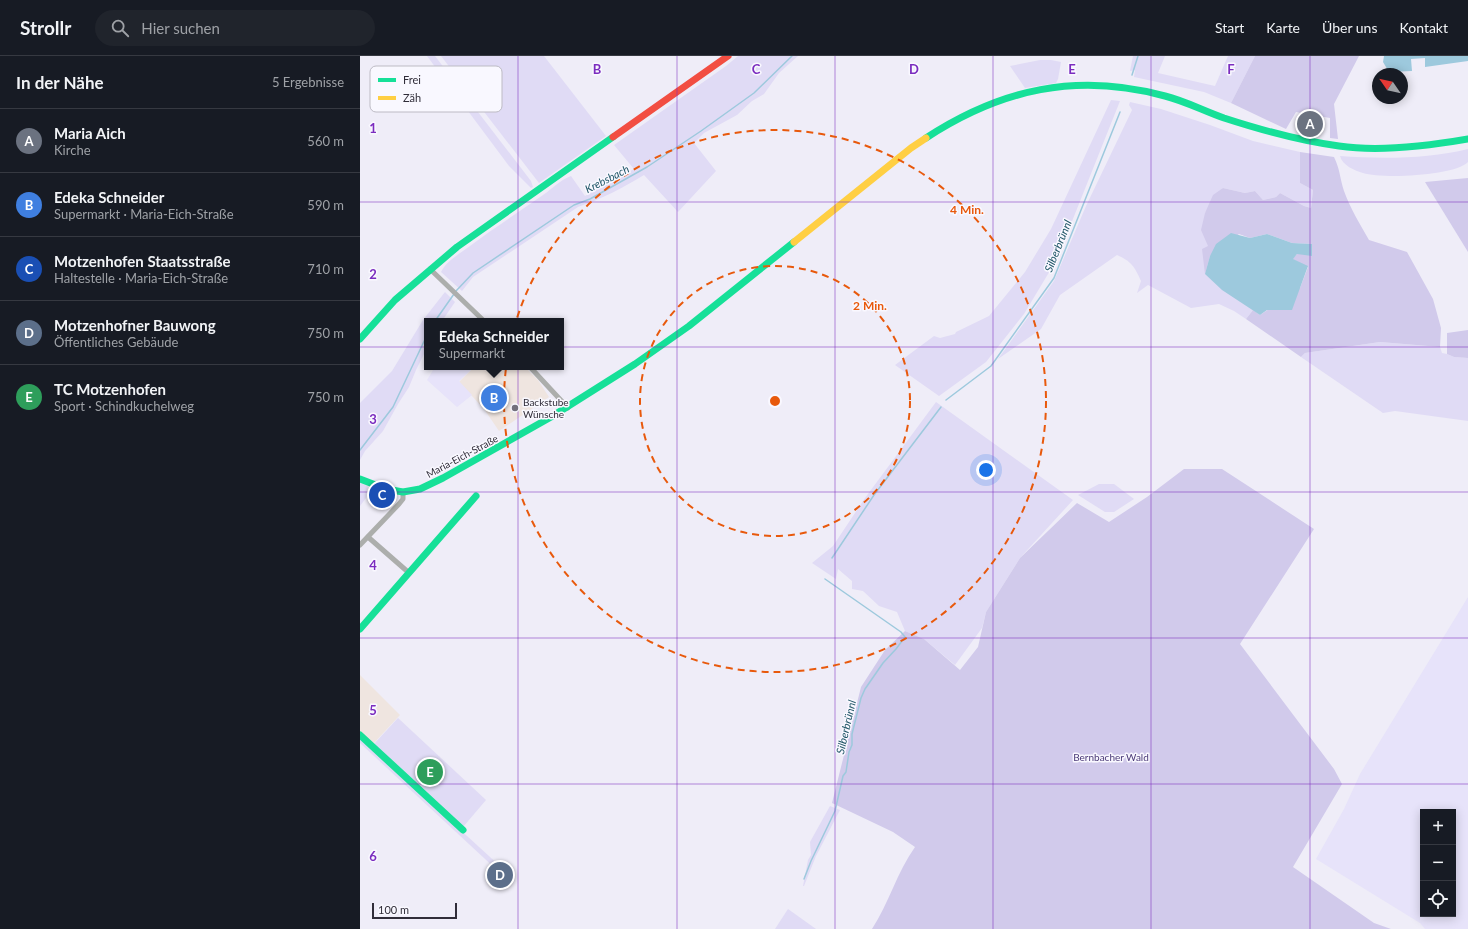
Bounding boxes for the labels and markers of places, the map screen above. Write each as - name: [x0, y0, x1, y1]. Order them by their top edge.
- pin: A: [1297, 109, 1323, 139]
- pin: B: [481, 383, 507, 413]
- centre of rings: [768, 394, 782, 408]
- place label: Backstube Wünsche: [523, 396, 569, 420]
- marker: Backstube Wünsche: [510, 403, 520, 413]
- pin: C: [369, 480, 395, 510]
- pin: E: [417, 757, 443, 787]
- pin: D: [487, 860, 513, 890]

